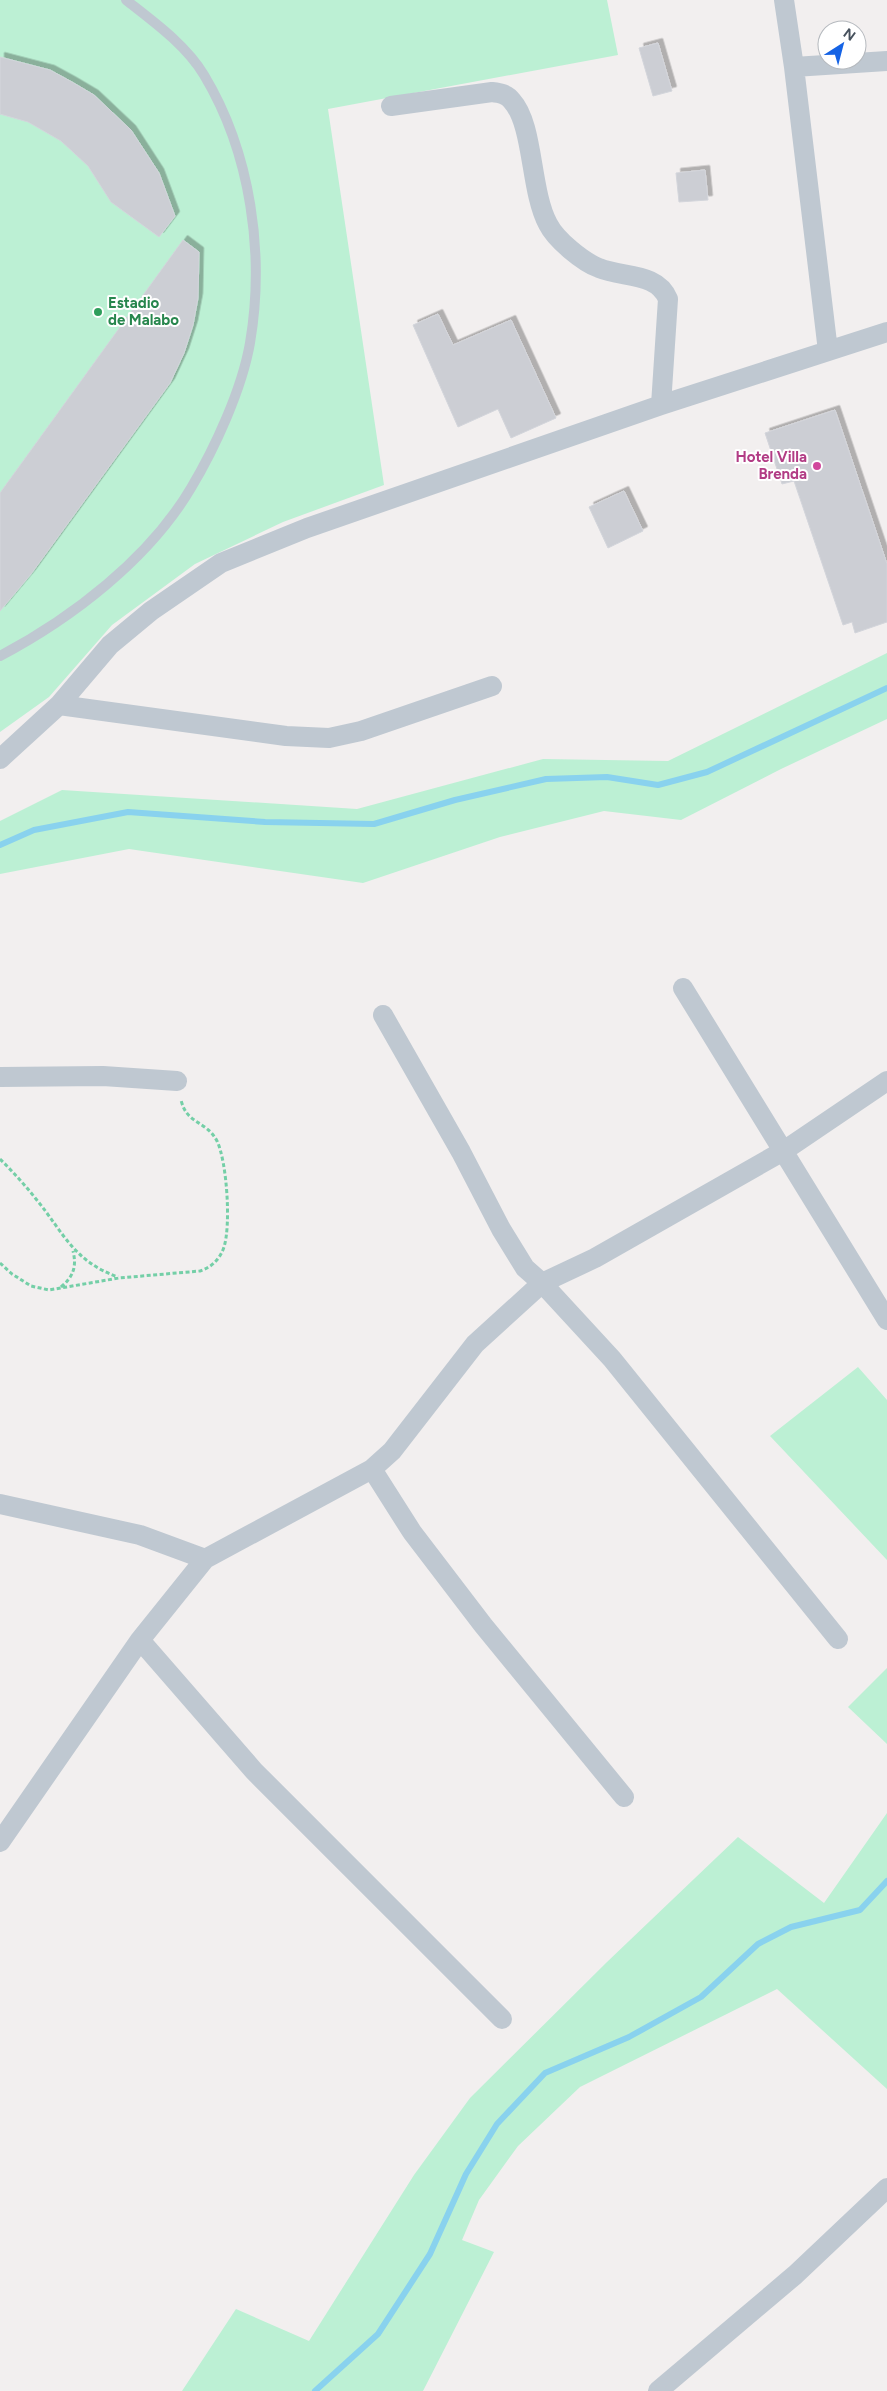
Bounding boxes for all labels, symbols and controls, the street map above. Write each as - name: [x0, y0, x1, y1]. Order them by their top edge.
- north arrow: [817, 20, 867, 70]
- text: N: [840, 25, 859, 45]
- place label: Estadio de Malabo: [108, 294, 179, 329]
- marker: Estadio de Malabo: [92, 306, 104, 318]
- place label: Hotel Villa Brenda: [735, 448, 807, 483]
- marker: Hotel Villa Brenda: [811, 460, 823, 472]

